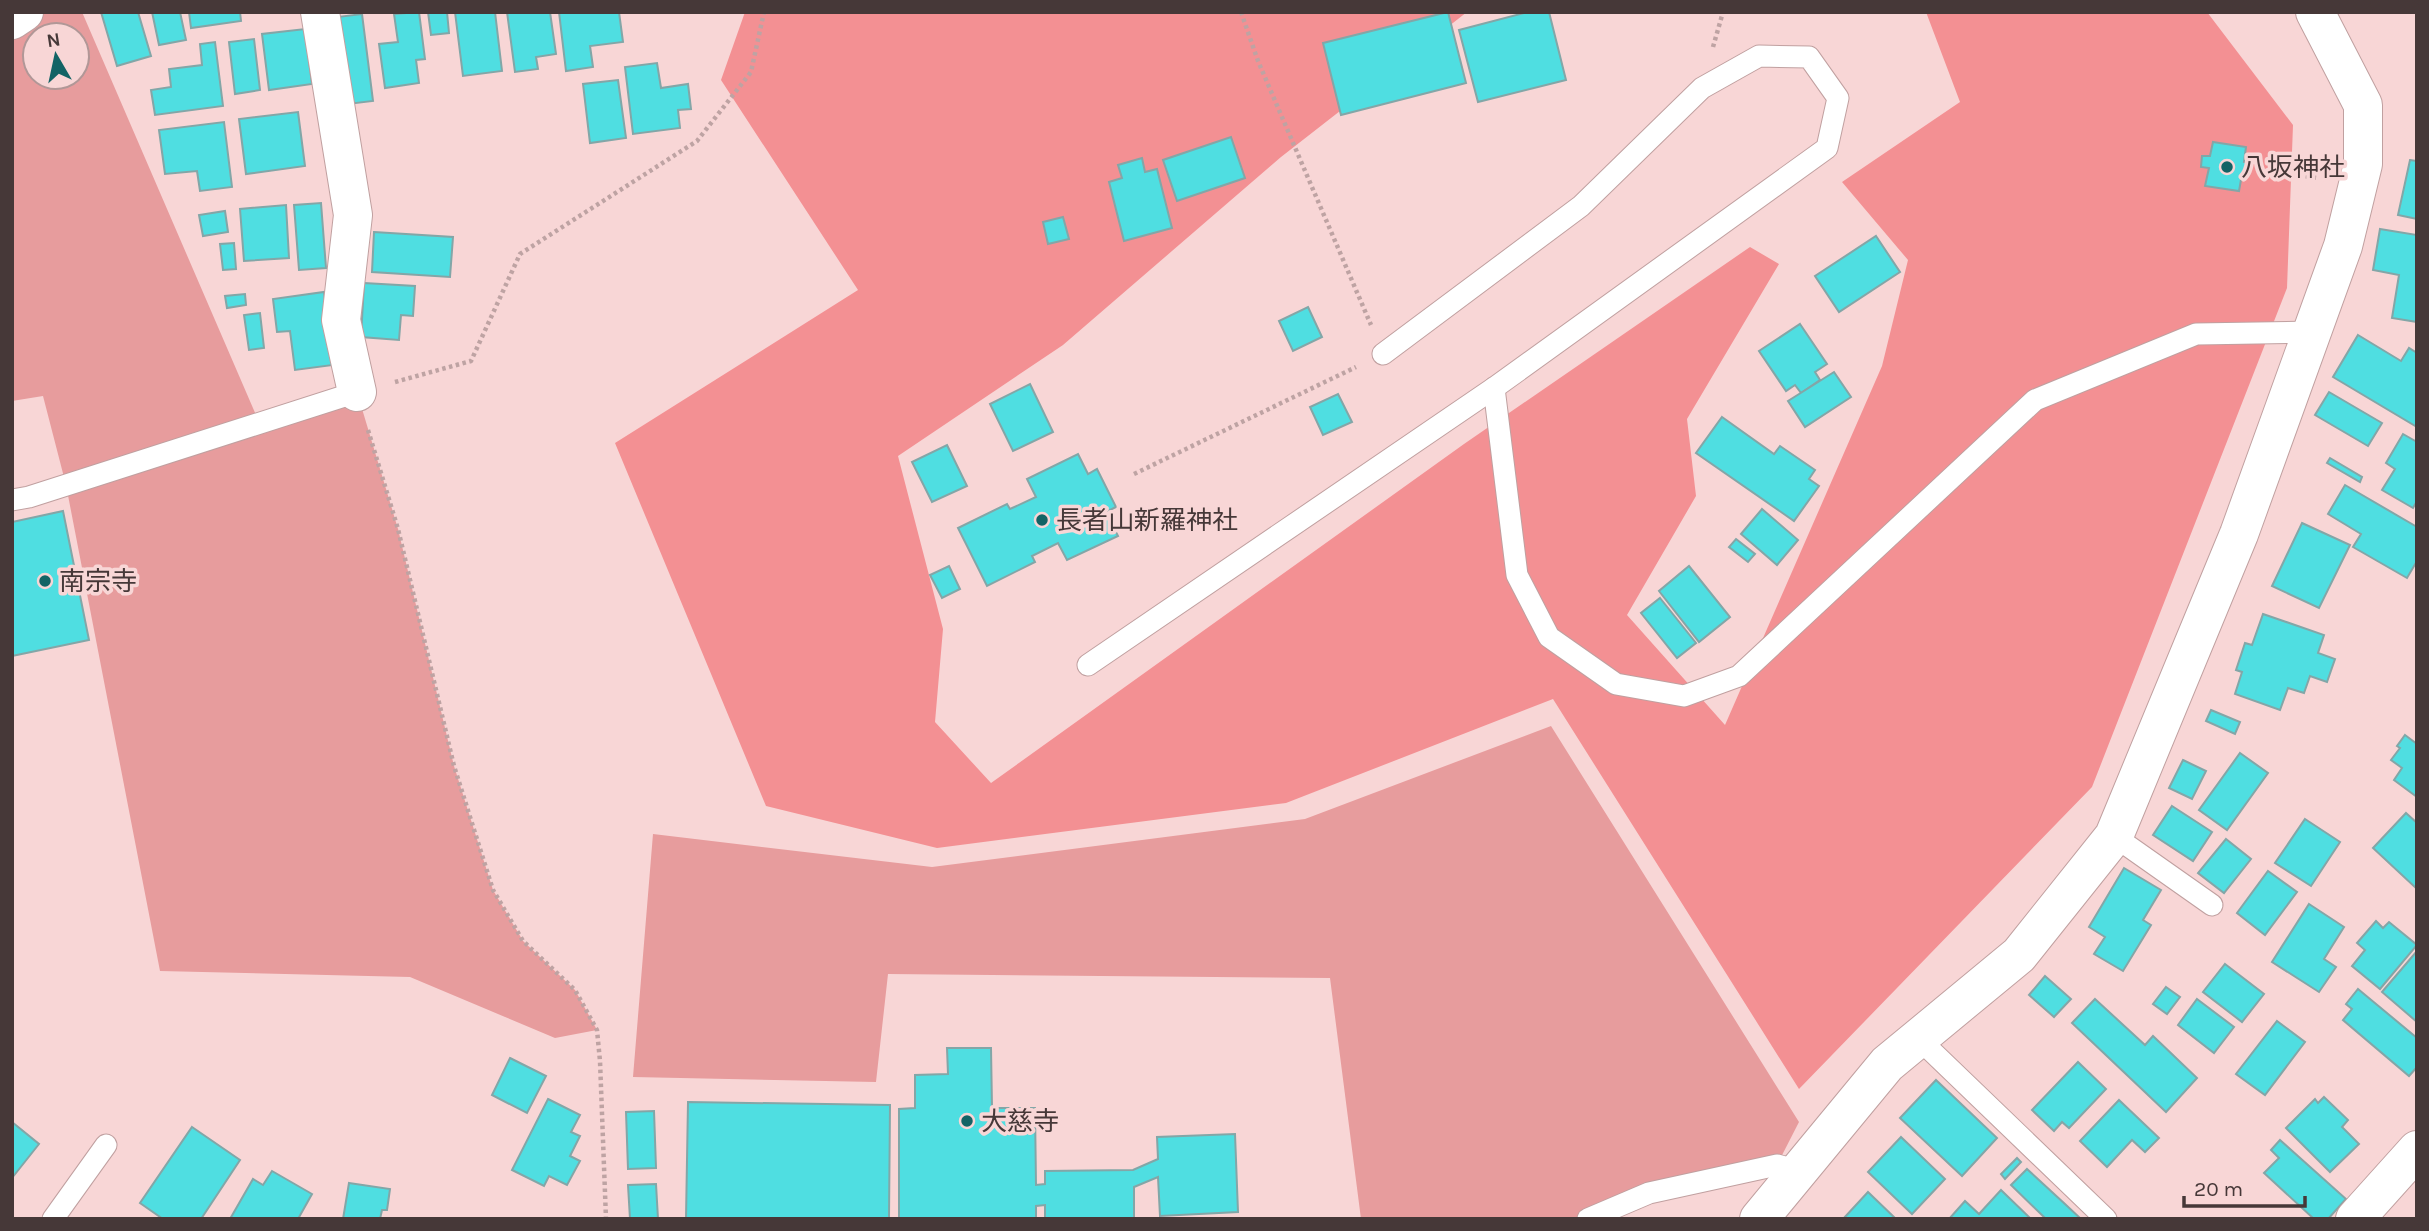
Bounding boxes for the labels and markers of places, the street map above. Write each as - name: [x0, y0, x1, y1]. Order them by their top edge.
- place label: 八坂神社: [2241, 152, 2345, 183]
- marker: 八坂神社: [2219, 159, 2235, 175]
- place label: 長者山新羅神社: [1056, 505, 1238, 536]
- marker: 長者山新羅神社: [1034, 512, 1050, 528]
- place label: 南宗寺: [59, 566, 137, 597]
- marker: 南宗寺: [37, 573, 53, 589]
- place label: 大慈寺: [981, 1106, 1059, 1137]
- marker: 大慈寺: [959, 1113, 975, 1129]

